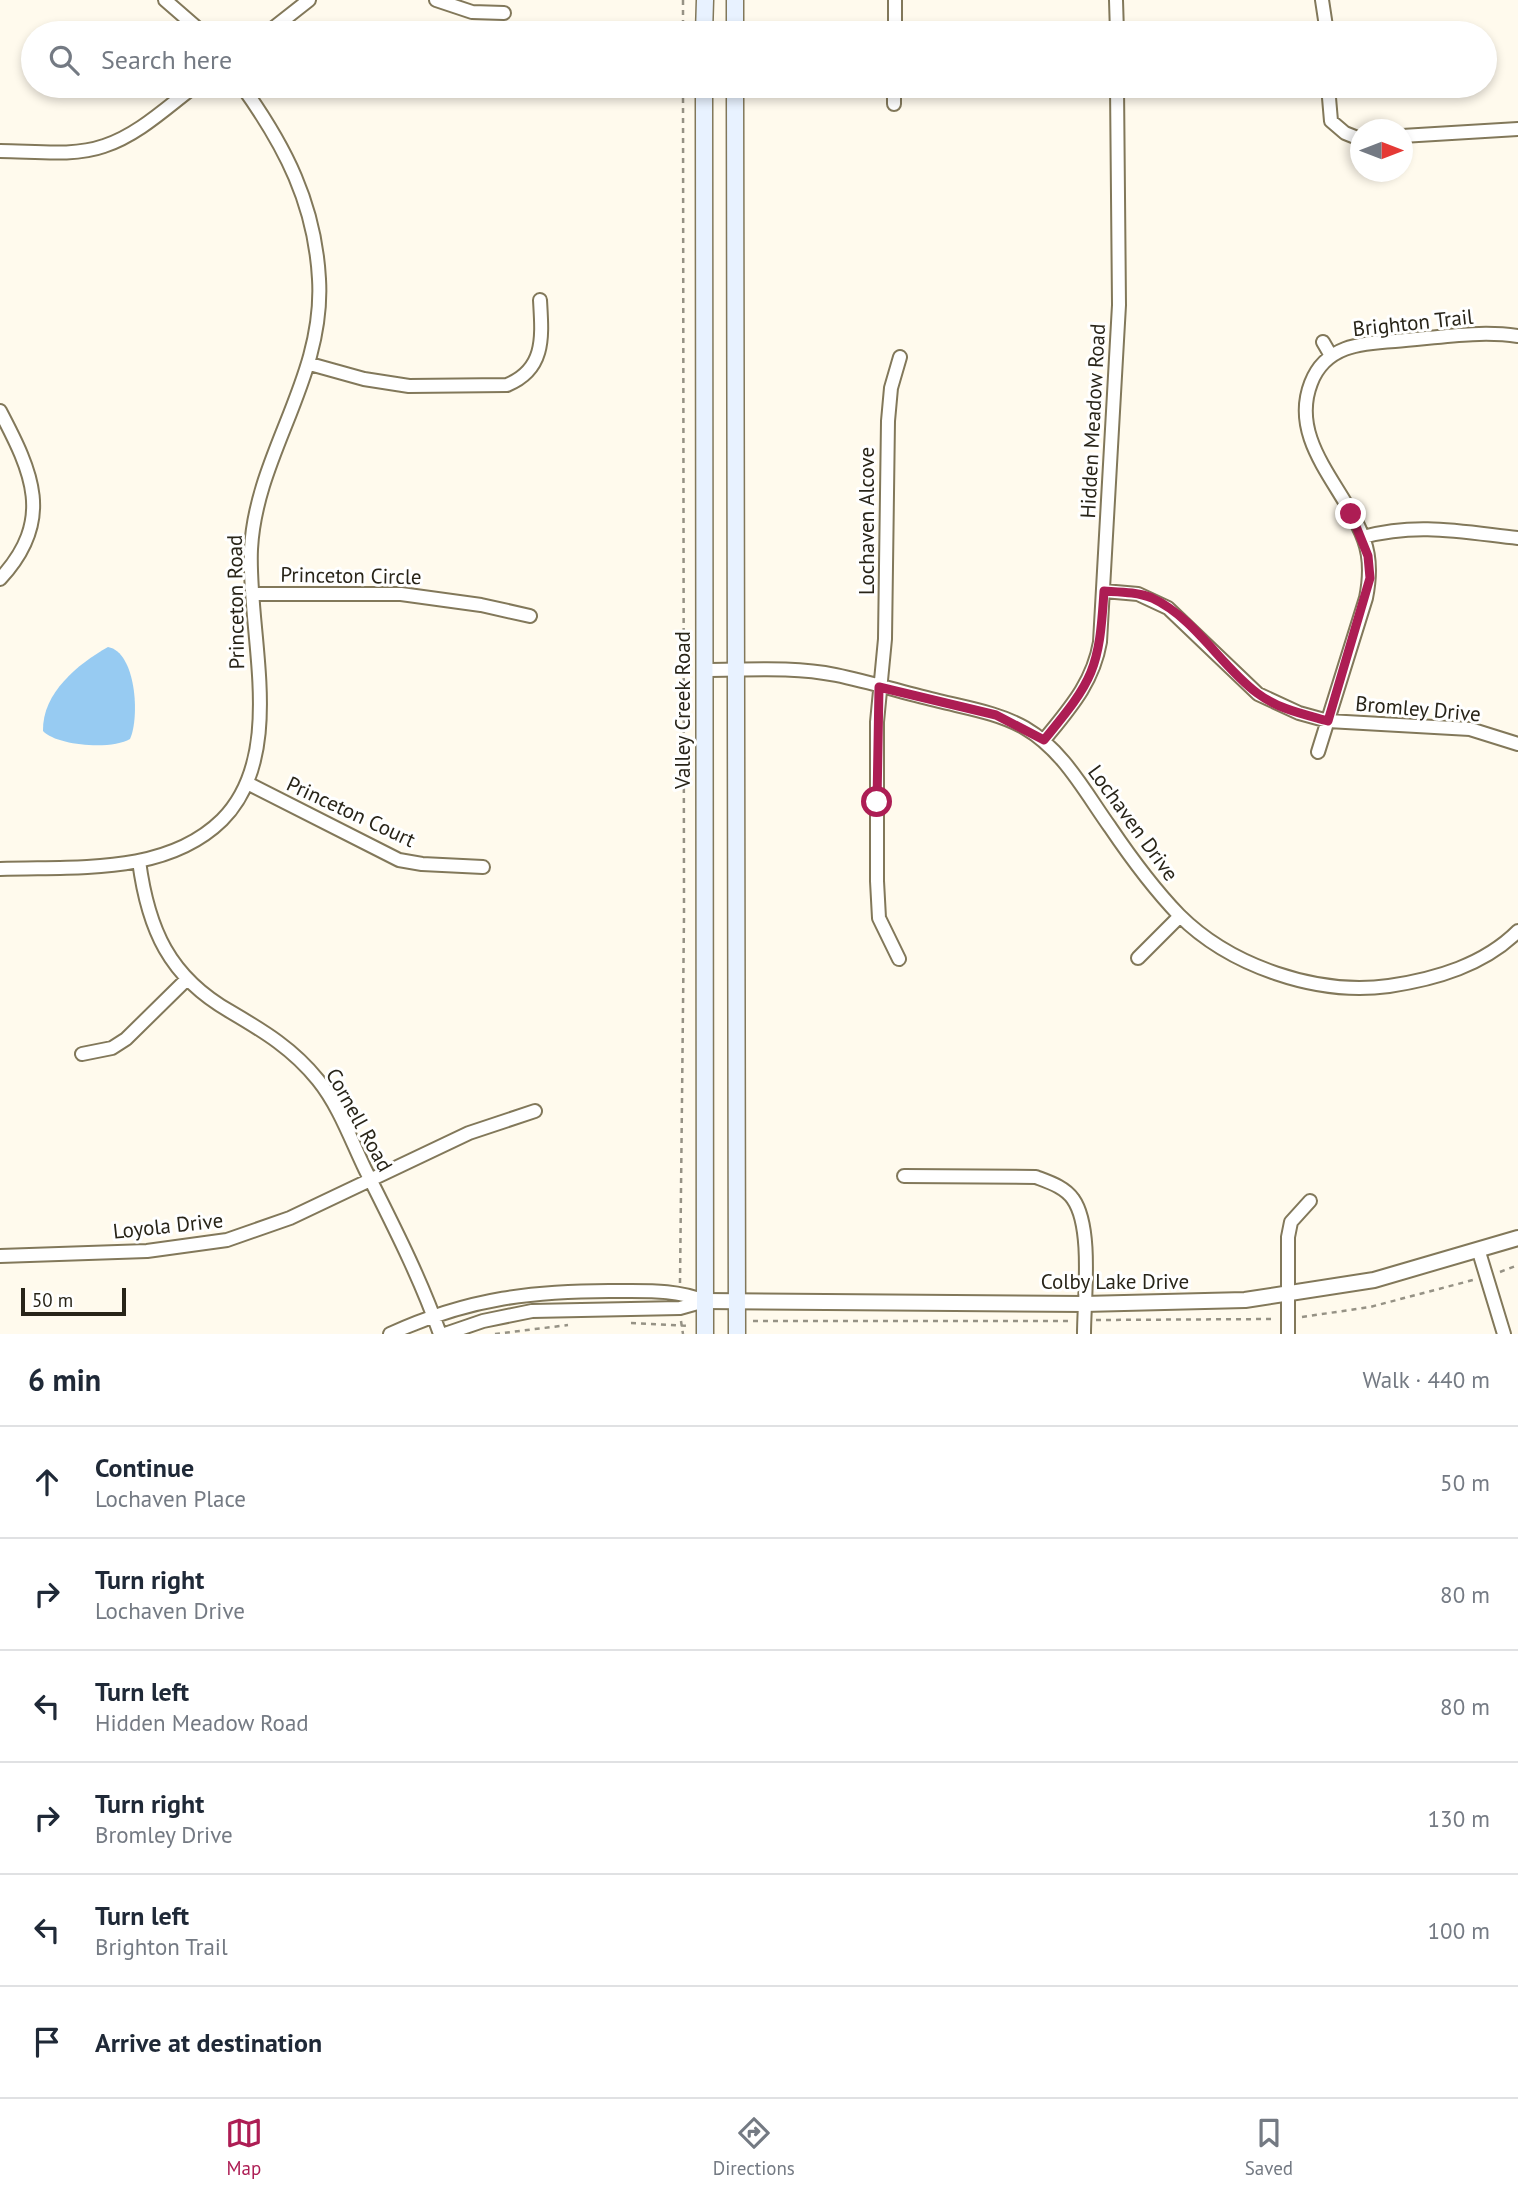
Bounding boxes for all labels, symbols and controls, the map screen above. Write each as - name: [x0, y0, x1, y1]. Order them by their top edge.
- search box: [21, 21, 1497, 98]
- icon: search: [45, 41, 83, 79]
- text: Search here: [101, 43, 232, 76]
- north arrow: [1350, 119, 1413, 182]
- street label: Brighton Trail: [1351, 303, 1475, 342]
- street label: Hidden Meadow Road: [1074, 323, 1111, 519]
- street label: Lochaven Alcove: [853, 447, 880, 595]
- route end: [1335, 498, 1366, 529]
- street label: Princeton Road: [221, 534, 250, 670]
- street label: Princeton Circle: [280, 561, 422, 590]
- street label: Valley Creek Road: [669, 631, 696, 790]
- street label: Bromley Drive: [1354, 690, 1482, 727]
- street label: Lochaven Drive: [1082, 759, 1185, 886]
- street label: Princeton Court: [283, 770, 420, 853]
- route start: [861, 786, 892, 817]
- street label: Cornell Road: [320, 1063, 399, 1176]
- street label: Loyola Drive: [112, 1206, 224, 1245]
- street label: Colby Lake Drive: [1041, 1268, 1189, 1295]
- scale bar: [21, 1285, 126, 1317]
- text: 50 m: [32, 1288, 73, 1312]
- text: 6 min: [28, 1360, 101, 1399]
- text: Walk · 440 m: [1363, 1365, 1490, 1394]
- text: Continue: [95, 1451, 194, 1484]
- icon: ahead: [28, 1463, 66, 1501]
- text: 50 m: [1440, 1468, 1490, 1497]
- text: Lochaven Place: [95, 1484, 246, 1513]
- text: Turn right: [95, 1563, 204, 1596]
- icon: right: [28, 1575, 66, 1613]
- text: 80 m: [1440, 1580, 1490, 1609]
- text: Lochaven Drive: [95, 1596, 245, 1625]
- text: Turn left: [95, 1675, 189, 1708]
- icon: left: [28, 1687, 66, 1725]
- text: 80 m: [1440, 1692, 1490, 1721]
- text: Hidden Meadow Road: [95, 1708, 309, 1737]
- text: Turn right: [95, 1787, 204, 1820]
- icon: right: [28, 1799, 66, 1837]
- text: 130 m: [1428, 1804, 1490, 1833]
- text: Bromley Drive: [95, 1820, 233, 1849]
- text: Turn left: [95, 1899, 189, 1932]
- icon: left: [28, 1911, 66, 1949]
- text: 100 m: [1428, 1916, 1490, 1945]
- text: Brighton Trail: [95, 1932, 228, 1961]
- icon: arrive: [28, 2023, 66, 2061]
- text: Arrive at destination: [95, 2026, 322, 2059]
- tab: Map: [225, 2114, 263, 2180]
- tab: Directions: [713, 2114, 795, 2180]
- tab: Saved: [1245, 2114, 1293, 2180]

